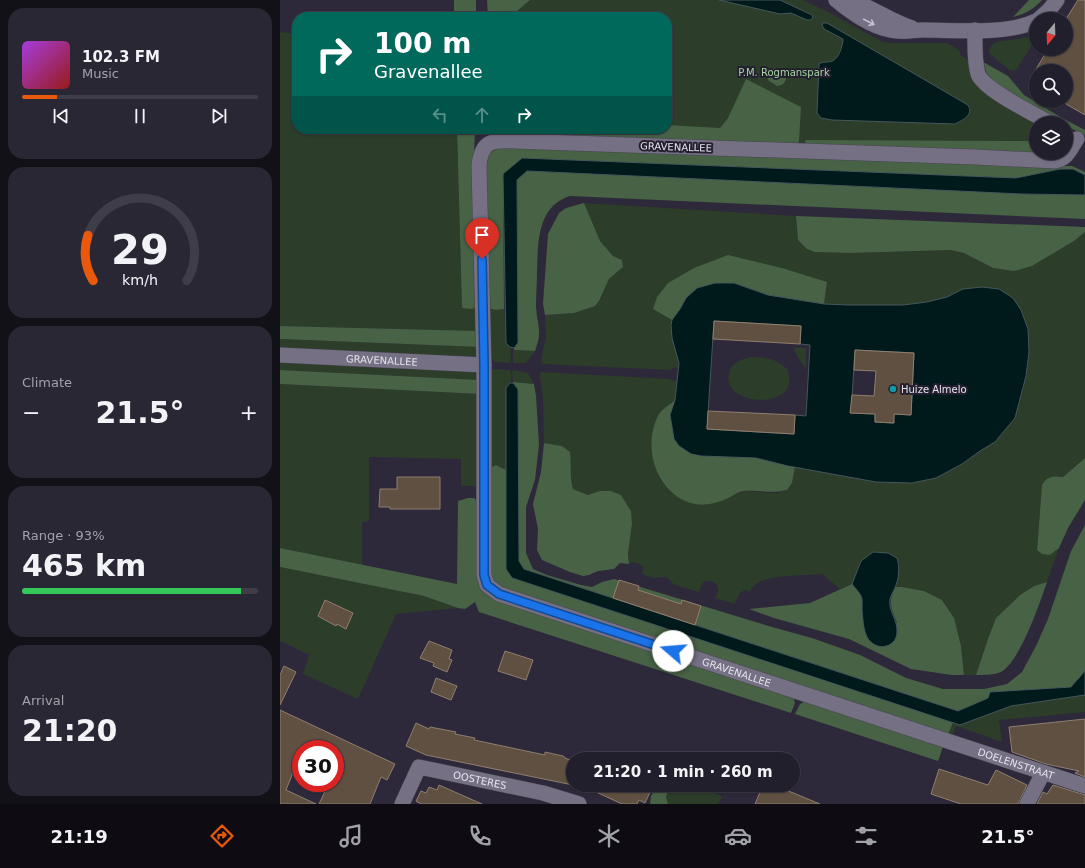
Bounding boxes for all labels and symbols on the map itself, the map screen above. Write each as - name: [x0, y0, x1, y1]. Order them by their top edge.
- north arrow: [1029, 12, 1073, 56]
- one-way arrow: [862, 18, 874, 26]
- park label: P.M. Rogmanspark: [738, 67, 830, 78]
- street label: GRAVENALLEE: [640, 140, 712, 154]
- pin: [465, 218, 499, 259]
- street label: GRAVENALLEE: [346, 353, 418, 367]
- marker: Huize Almelo: [888, 384, 898, 394]
- place label: Huize Almelo: [901, 384, 967, 395]
- position arrow: [652, 630, 694, 672]
- street label: GRAVENALLEE: [701, 655, 773, 688]
- speed limit sign: 30: [292, 740, 344, 792]
- street label: DOELENSTRAAT: [977, 746, 1056, 781]
- street label: OOSTERES: [452, 769, 508, 791]

